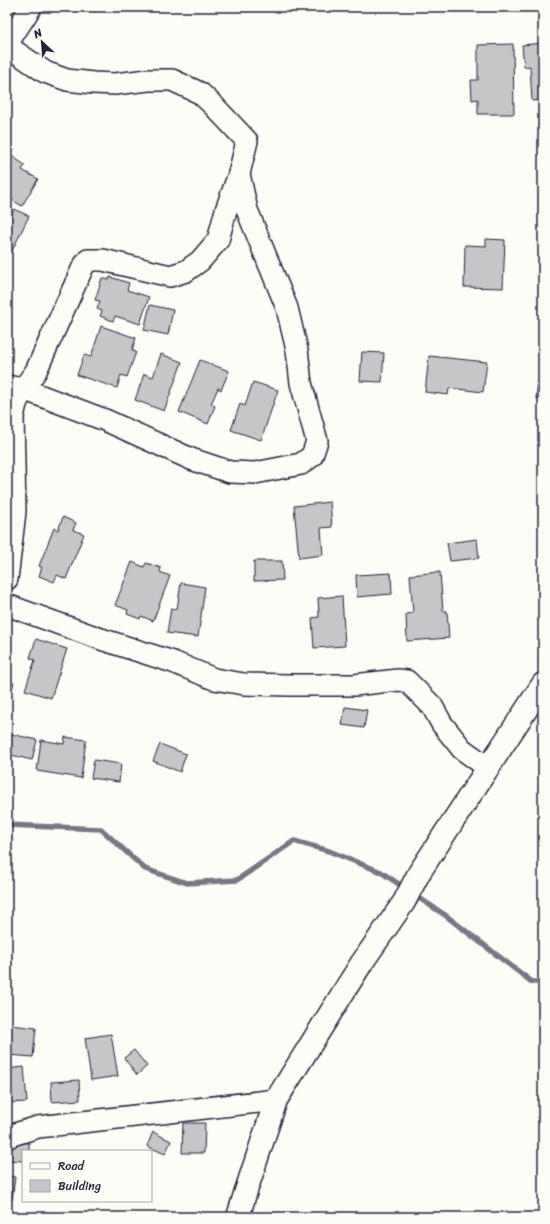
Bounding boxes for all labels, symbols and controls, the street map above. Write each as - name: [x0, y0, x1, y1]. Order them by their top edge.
- north arrow: [22, 22, 62, 62]
- text: N: [29, 23, 46, 44]
- legend: [22, 1150, 152, 1202]
- text: Road: [58, 1155, 85, 1177]
- text: Building: [58, 1175, 101, 1197]

